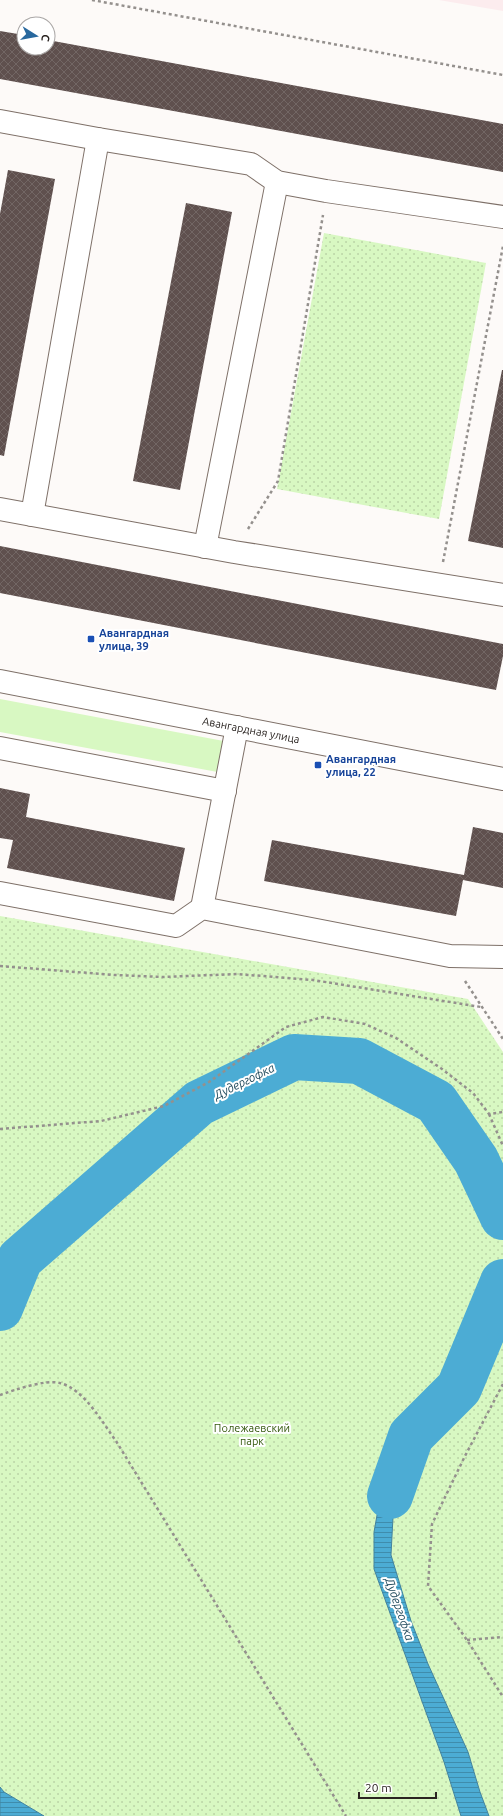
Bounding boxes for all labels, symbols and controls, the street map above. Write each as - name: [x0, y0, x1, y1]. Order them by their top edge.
- north arrow: [16, 16, 56, 56]
- text: С: [39, 33, 52, 43]
- place label: Авангардная улица, 39: [99, 627, 169, 652]
- marker: Авангардная улица, 39: [86, 634, 96, 644]
- street label: Авангардная улица: [201, 715, 301, 745]
- place label: Авангардная улица, 22: [326, 753, 396, 778]
- marker: Авангардная улица, 22: [313, 760, 323, 770]
- water label: Дудергофка: [210, 1061, 277, 1102]
- park label: Полежаевский парк: [214, 1422, 290, 1447]
- water label: Дудергофка: [383, 1574, 417, 1643]
- scale bar: [359, 1774, 436, 1800]
- text: 20 m: [365, 1781, 392, 1794]

